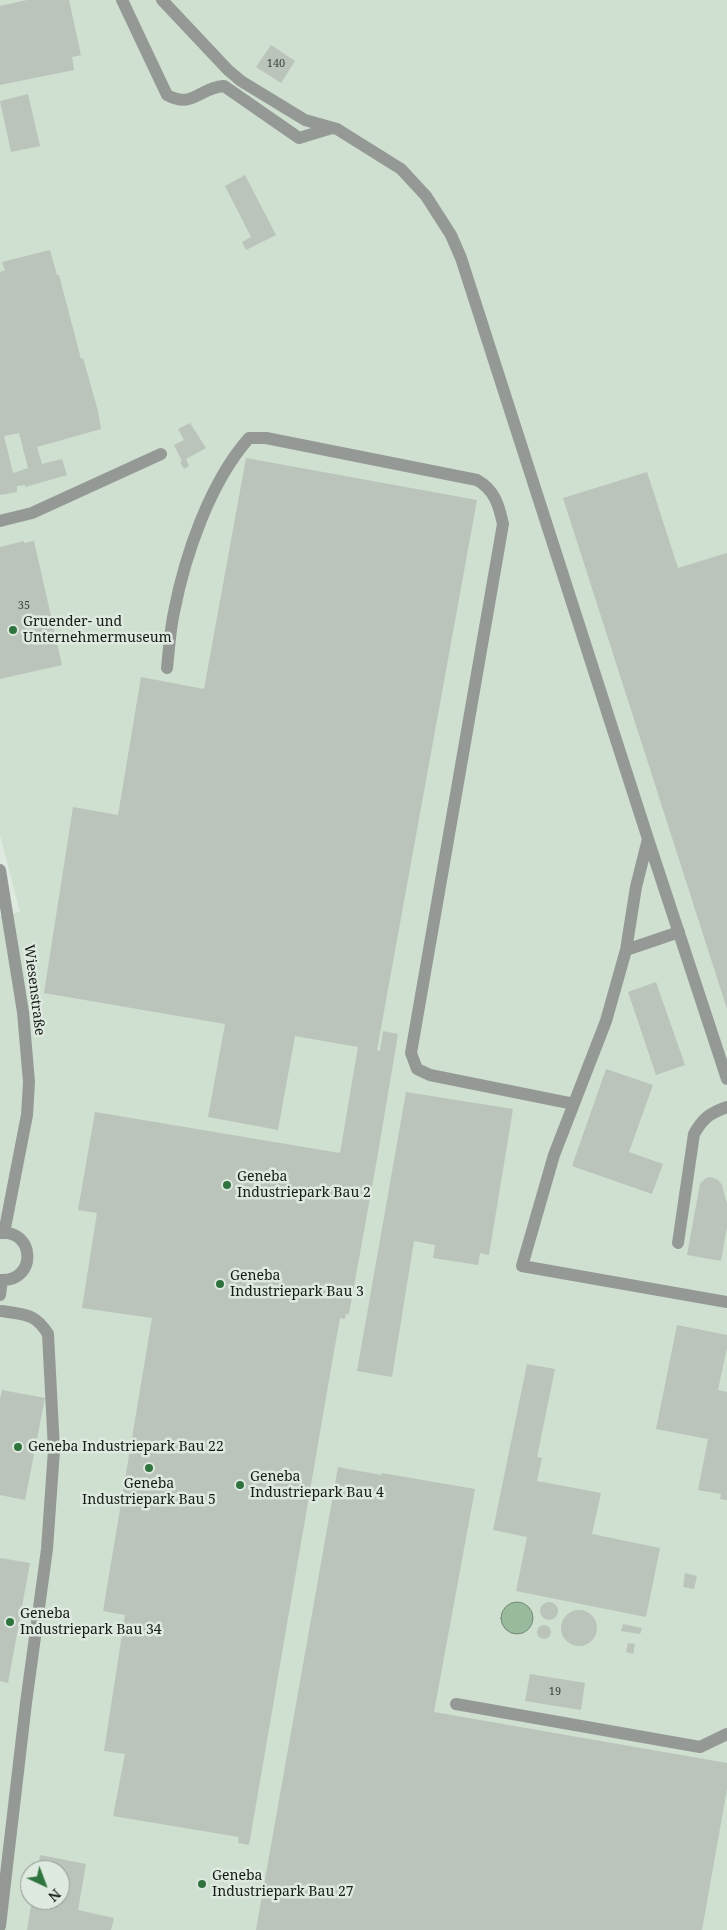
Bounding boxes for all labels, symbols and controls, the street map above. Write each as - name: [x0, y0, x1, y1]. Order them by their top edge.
- house number: 140: [267, 57, 285, 71]
- house number: 35: [18, 599, 30, 613]
- place label: Gruender- und Unternehmermuseum: [23, 614, 172, 646]
- marker: Gruender- und Unternehmermuseum: [7, 624, 19, 636]
- street label: Wiesenstraße: [20, 944, 48, 1036]
- place label: Geneba Industriepark Bau 2: [237, 1169, 371, 1202]
- marker: Geneba Industriepark Bau 2: [221, 1179, 233, 1191]
- place label: Geneba Industriepark Bau 3: [230, 1268, 364, 1300]
- marker: Geneba Industriepark Bau 3: [214, 1278, 226, 1290]
- place label: Geneba Industriepark Bau 22: [28, 1439, 224, 1455]
- marker: Geneba Industriepark Bau 22: [12, 1441, 24, 1453]
- marker: Geneba Industriepark Bau 5: [143, 1462, 155, 1474]
- place label: Geneba Industriepark Bau 4: [250, 1469, 384, 1501]
- place label: Geneba Industriepark Bau 5: [82, 1476, 216, 1508]
- marker: Geneba Industriepark Bau 4: [234, 1479, 246, 1491]
- place label: Geneba Industriepark Bau 34: [20, 1606, 162, 1638]
- marker: Geneba Industriepark Bau 34: [4, 1616, 16, 1628]
- house number: 19: [549, 1685, 561, 1699]
- north arrow: [20, 1860, 70, 1910]
- place label: Geneba Industriepark Bau 27: [212, 1868, 354, 1900]
- marker: Geneba Industriepark Bau 27: [196, 1878, 208, 1890]
- text: N: [44, 1885, 65, 1906]

